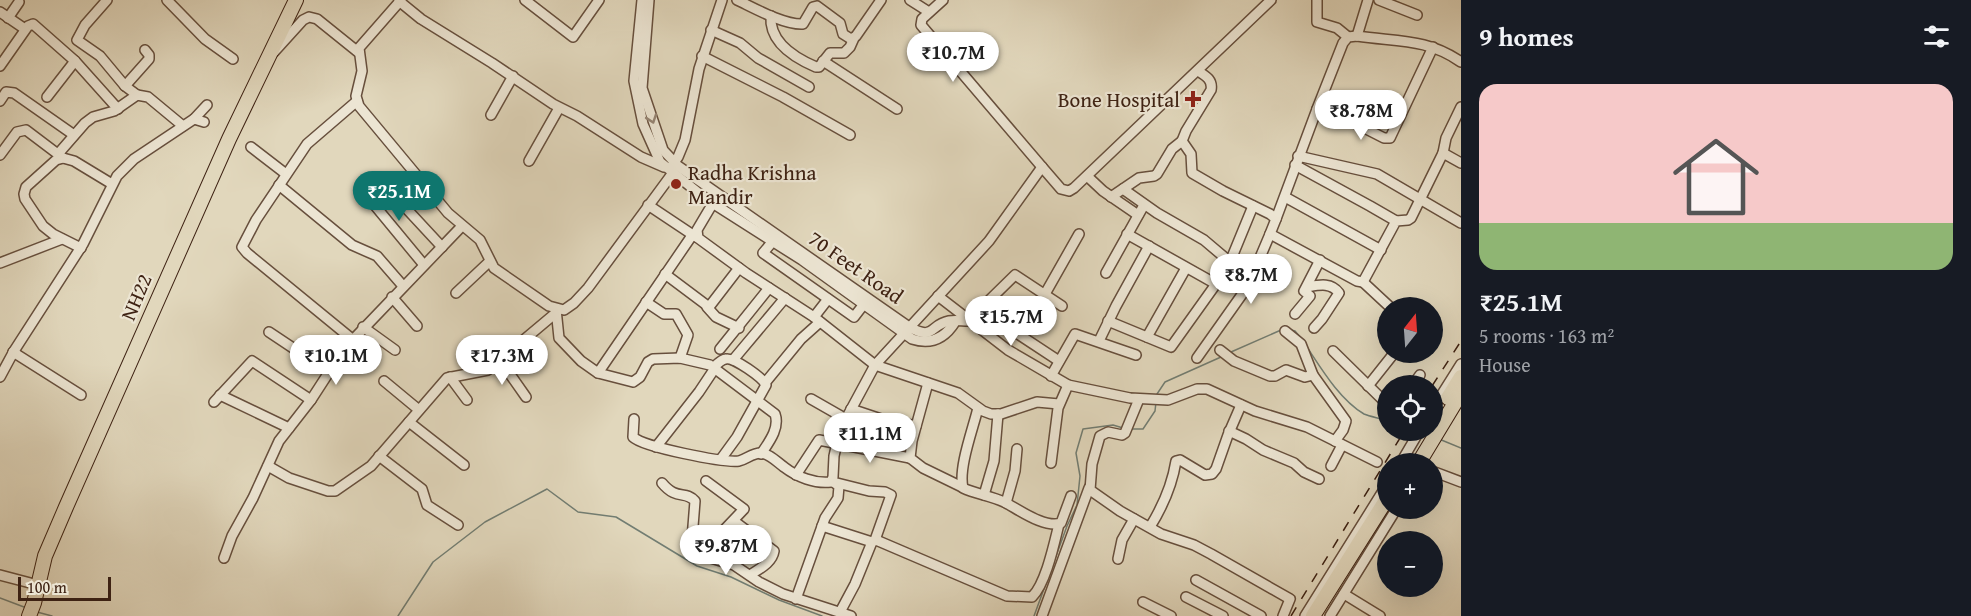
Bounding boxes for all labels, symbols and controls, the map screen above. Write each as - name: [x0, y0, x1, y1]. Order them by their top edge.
- text: 9 homes: [1479, 17, 1574, 56]
- icon: filters: [1920, 20, 1953, 53]
- pin: ₹10.7M: [904, 32, 1002, 83]
- text: ₹10.7M: [921, 37, 985, 66]
- place label: Bone Hospital: [1058, 84, 1180, 115]
- marker: Bone Hospital: [1184, 90, 1202, 108]
- pin: ₹8.78M: [1312, 90, 1410, 141]
- text: ₹8.78M: [1329, 95, 1393, 124]
- one-way arrow: [645, 114, 658, 124]
- icon: home: [1662, 123, 1770, 231]
- place label: Radha Krishna Mandir: [688, 157, 816, 212]
- pin: ₹25.1M: [350, 171, 448, 222]
- text: ₹25.1M: [367, 176, 431, 205]
- marker: Radha Krishna Mandir: [669, 177, 683, 191]
- street label: 70 Feet Road: [802, 223, 911, 312]
- pin: ₹8.7M: [1209, 254, 1293, 305]
- text: ₹8.7M: [1224, 259, 1278, 288]
- street label: NH22: [112, 269, 160, 325]
- text: ₹25.1M: [1479, 282, 1563, 321]
- pin: ₹15.7M: [962, 296, 1060, 347]
- north arrow: [1377, 297, 1443, 363]
- map controls: [1377, 297, 1443, 597]
- text: ₹15.7M: [979, 301, 1043, 330]
- text: 5 rooms · 163 m²: [1479, 321, 1614, 350]
- pin: ₹10.1M: [287, 335, 385, 386]
- pin: ₹17.3M: [453, 335, 551, 386]
- text: ₹10.1M: [304, 340, 368, 369]
- text: ₹17.3M: [470, 340, 534, 369]
- text: House: [1479, 350, 1531, 379]
- button: locate: [1377, 375, 1443, 441]
- pin: ₹11.1M: [821, 413, 919, 464]
- text: ₹11.1M: [838, 418, 902, 447]
- button: +: [1377, 453, 1443, 519]
- pin: ₹9.87M: [677, 525, 775, 576]
- text: ₹9.87M: [694, 530, 758, 559]
- button: −: [1377, 531, 1443, 597]
- scale bar: [18, 574, 111, 602]
- text: 100 m: [27, 575, 67, 599]

